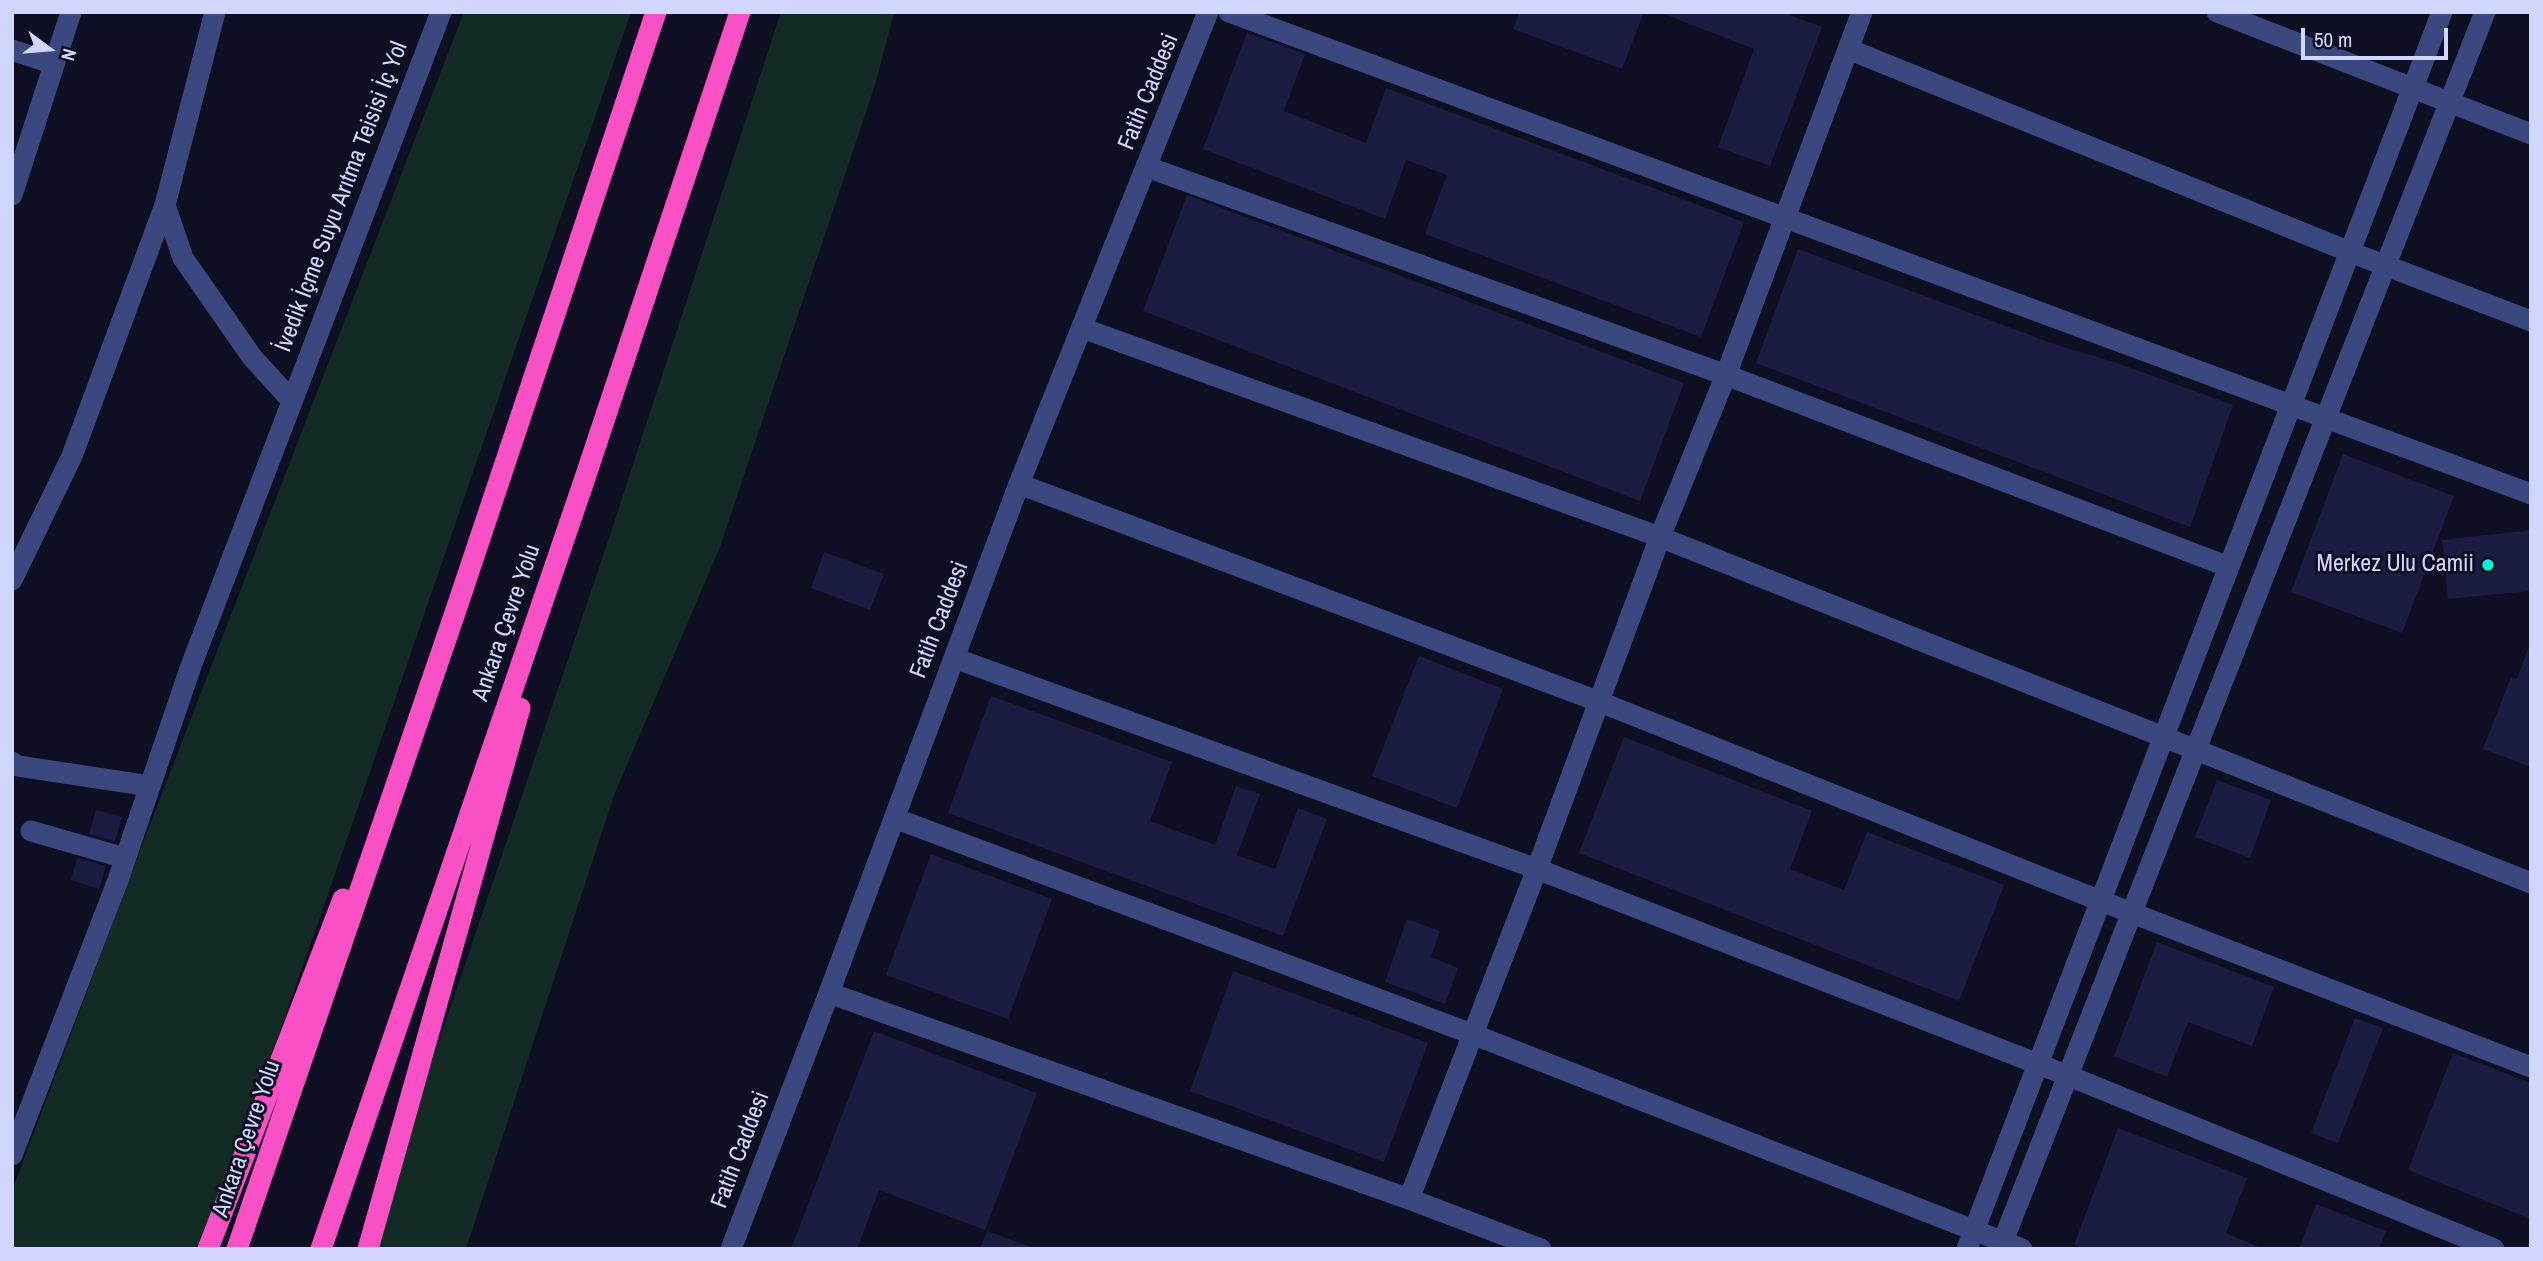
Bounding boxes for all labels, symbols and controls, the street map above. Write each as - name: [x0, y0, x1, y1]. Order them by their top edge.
- north arrow: [14, 14, 84, 84]
- scale bar: [2305, 14, 2452, 58]
- text: 50 m: [2314, 25, 2352, 54]
- street label: Fatih Caddesi: [1113, 30, 1185, 154]
- street label: İvedik İçme Suyu Arıtma Teisisi İç Yol: [269, 38, 415, 356]
- text: N: [55, 46, 83, 64]
- street label: Ankara Çevre Yolu: [467, 541, 547, 705]
- place label: Merkez Ulu Camii: [2317, 551, 2474, 579]
- marker: Merkez Ulu Camii: [2480, 557, 2496, 573]
- street label: Fatih Caddesi: [905, 558, 975, 682]
- street label: Ankara Çevre Yolu: [207, 1057, 287, 1221]
- street label: Fatih Caddesi: [706, 1088, 776, 1212]

